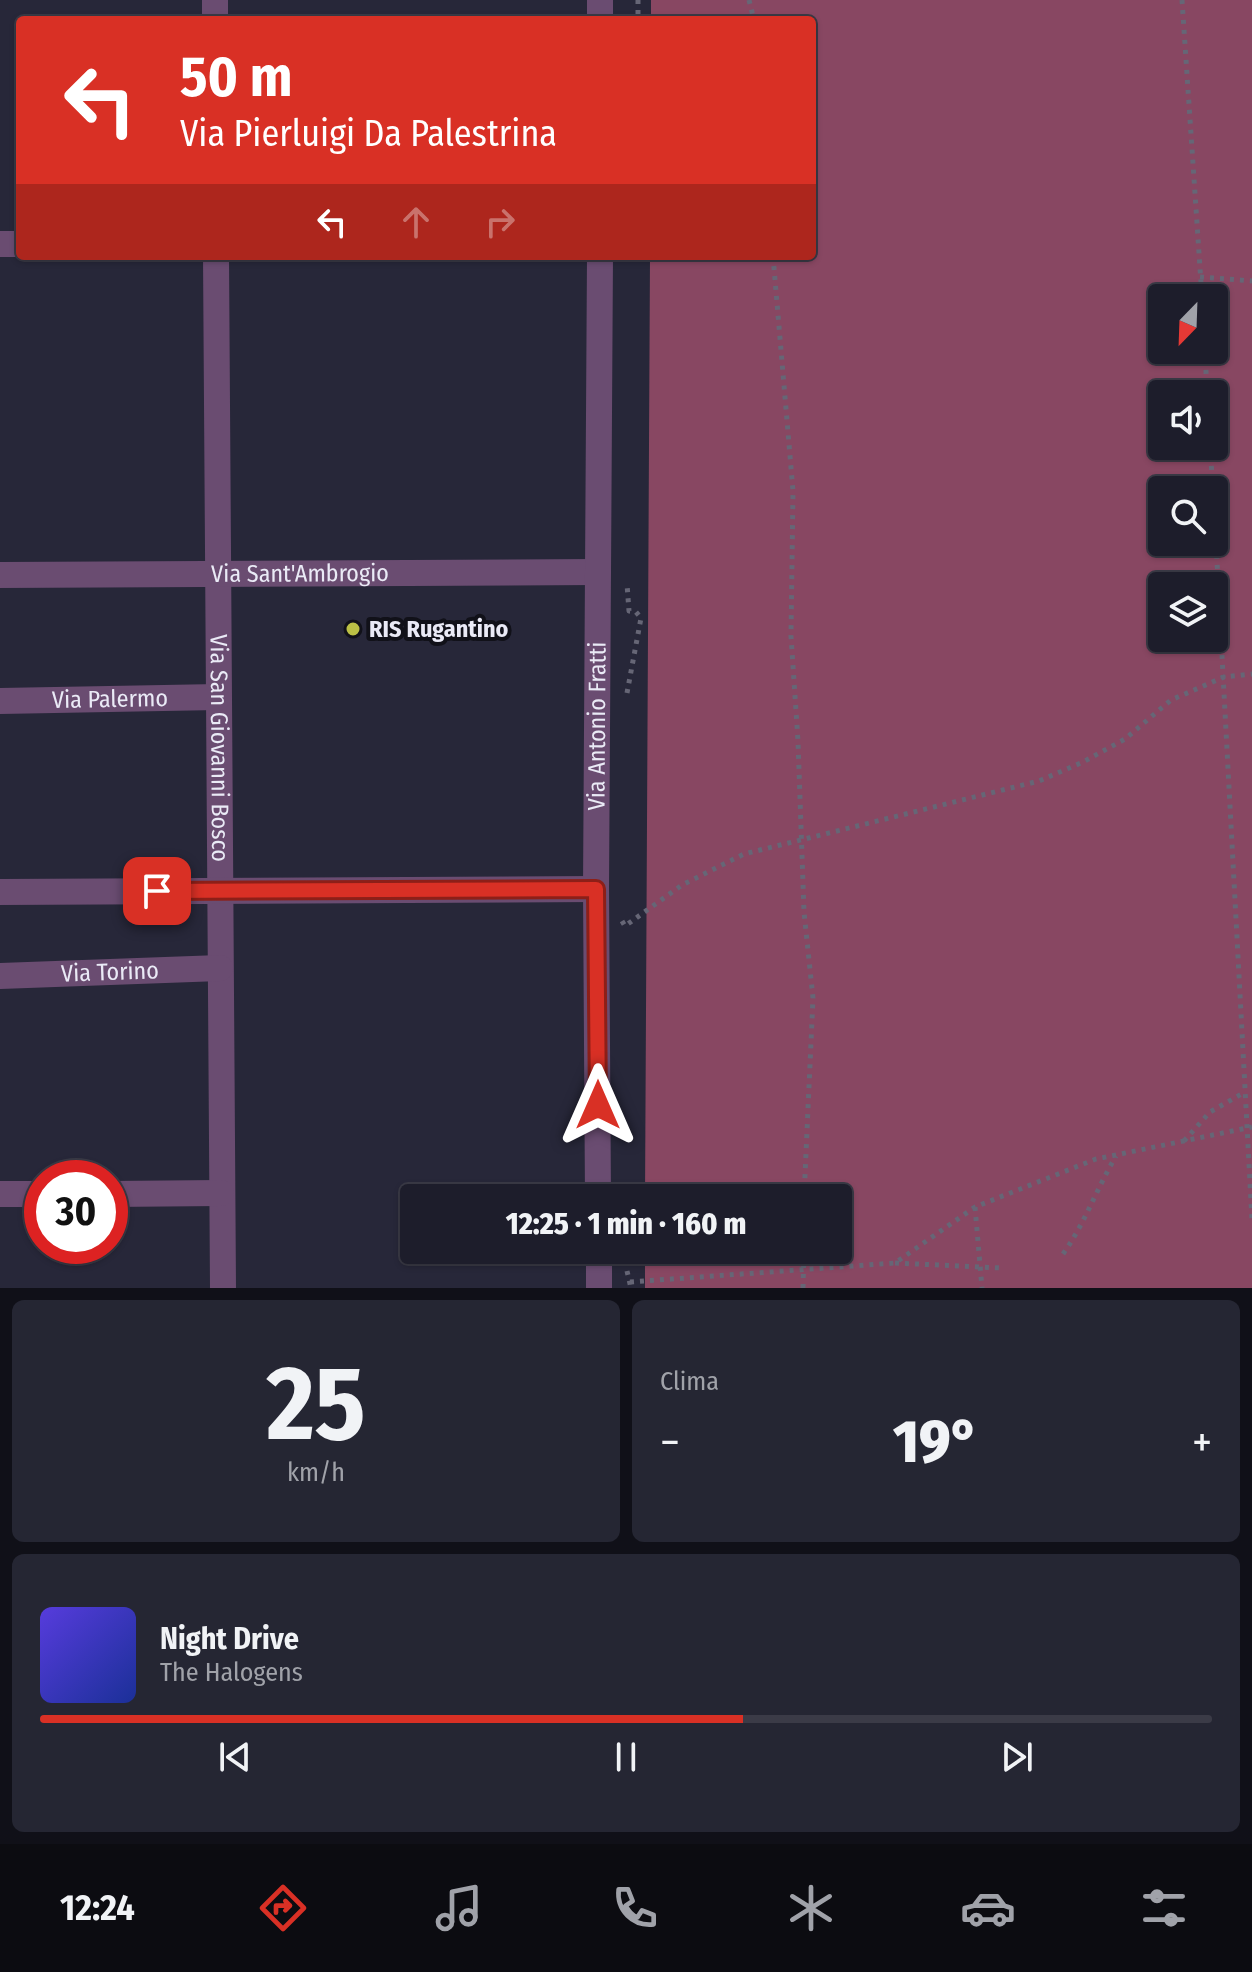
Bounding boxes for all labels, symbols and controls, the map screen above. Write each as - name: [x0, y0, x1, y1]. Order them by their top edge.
- text: 50 m: [180, 44, 292, 111]
- icon: left: [48, 48, 152, 152]
- text: Via Pierluigi Da Palestrina: [180, 112, 557, 156]
- icon: left: [310, 200, 354, 244]
- icon: ahead: [394, 200, 438, 244]
- icon: right: [478, 200, 522, 244]
- north arrow: [1148, 284, 1228, 364]
- map controls: [1148, 284, 1228, 652]
- button: sound: [1148, 380, 1228, 460]
- button: search: [1148, 476, 1228, 556]
- street label: Via Sant'Ambrogio: [211, 559, 389, 588]
- button: layers: [1148, 572, 1228, 652]
- place label: RIS Rugantino: [369, 615, 508, 643]
- marker: RIS Rugantino: [344, 620, 362, 638]
- street label: Via San Giovanni Bosco: [205, 634, 234, 862]
- street label: Via Antonio Fratti: [582, 641, 612, 811]
- street label: Via Palermo: [52, 684, 168, 714]
- pin: [123, 857, 191, 925]
- icon: arrive: [135, 869, 179, 913]
- street label: Via Torino: [61, 956, 159, 988]
- position arrow: [556, 1063, 640, 1147]
- speed limit sign: 30: [24, 1160, 128, 1264]
- text: 12:25 · 1 min · 160 m: [506, 1206, 746, 1242]
- text: 25: [266, 1342, 366, 1467]
- text: Clima: [660, 1366, 719, 1397]
- text: 19°: [893, 1406, 979, 1478]
- text: −: [660, 1416, 680, 1469]
- text: +: [1192, 1416, 1212, 1469]
- text: km/h: [287, 1457, 345, 1488]
- text: Night Drive: [160, 1621, 299, 1657]
- text: The Halogens: [160, 1657, 303, 1688]
- icon: previous: [213, 1735, 257, 1779]
- icon: pause: [604, 1735, 648, 1779]
- icon: next: [995, 1735, 1039, 1779]
- icon: directions: [255, 1880, 311, 1936]
- icon: music: [431, 1880, 487, 1936]
- icon: phone: [607, 1880, 663, 1936]
- icon: climate: [783, 1880, 839, 1936]
- icon: car: [960, 1880, 1016, 1936]
- icon: filters: [1136, 1880, 1192, 1936]
- text: 12:24: [60, 1886, 135, 1930]

